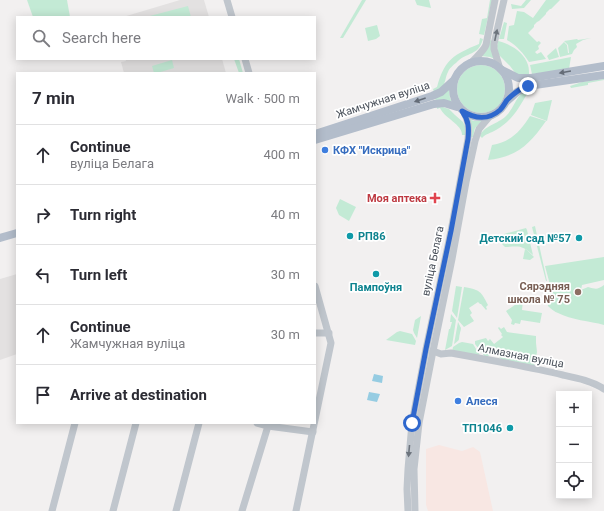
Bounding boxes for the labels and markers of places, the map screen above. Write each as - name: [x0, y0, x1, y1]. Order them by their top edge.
- place label: КФХ "Искрица": [333, 144, 411, 157]
- marker: КФХ "Искрица": [320, 145, 330, 155]
- place label: Моя аптека: [367, 192, 427, 205]
- marker: Моя аптека: [430, 193, 440, 203]
- place label: РП86: [358, 230, 386, 243]
- marker: РП86: [345, 231, 355, 241]
- place label: Детский сад №57: [480, 232, 571, 245]
- marker: Детский сад №57: [574, 233, 584, 243]
- marker: Пампоўня: [371, 269, 381, 279]
- place label: Сярэдняя школа № 75: [507, 280, 570, 306]
- place label: Пампоўня: [350, 281, 402, 294]
- marker: Сярэдняя школа № 75: [573, 287, 583, 297]
- place label: Алеся: [466, 395, 498, 408]
- marker: Алеся: [453, 396, 463, 406]
- place label: ТП1046: [462, 422, 502, 435]
- marker: ТП1046: [505, 423, 515, 433]

